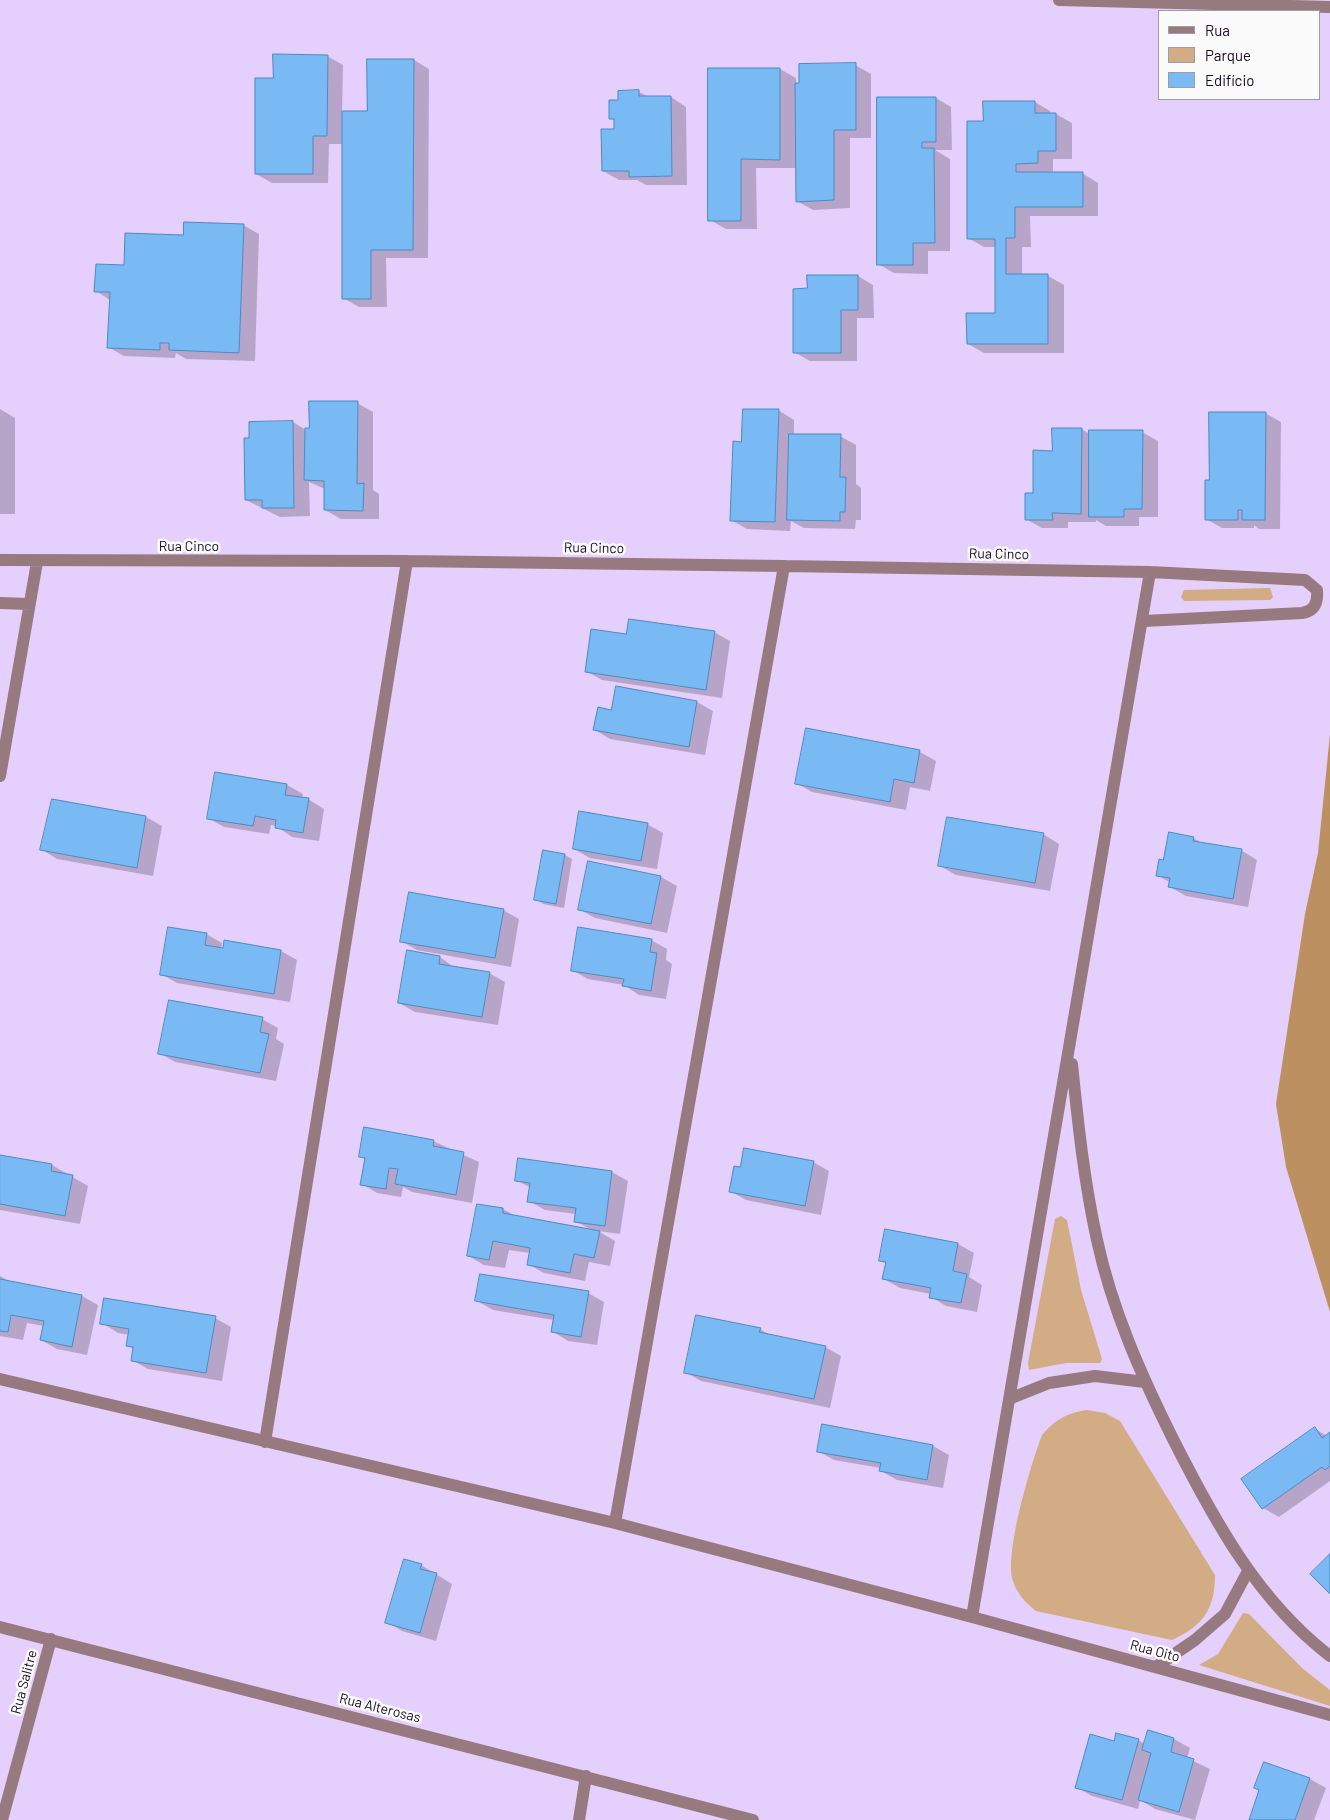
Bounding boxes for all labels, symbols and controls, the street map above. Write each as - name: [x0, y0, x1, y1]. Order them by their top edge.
- legend: [1158, 10, 1320, 100]
- text: Rua: [1205, 21, 1230, 39]
- text: Parque: [1205, 46, 1251, 64]
- text: Edifício: [1205, 71, 1254, 89]
- street label: Rua Cinco: [159, 538, 219, 554]
- street label: Rua Cinco: [564, 539, 624, 557]
- street label: Rua Cinco: [969, 545, 1029, 563]
- street label: Rua Oito: [1128, 1636, 1182, 1666]
- street label: Rua Salitre: [7, 1648, 41, 1716]
- street label: Rua Alterosas: [338, 1690, 422, 1726]

